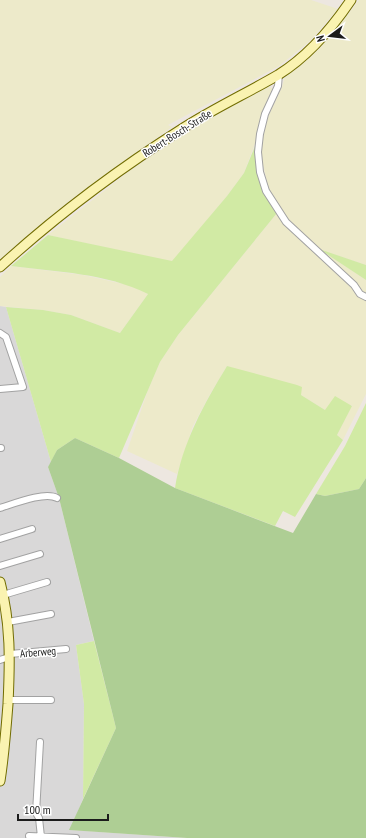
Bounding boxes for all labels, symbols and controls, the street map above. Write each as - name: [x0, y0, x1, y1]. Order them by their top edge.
- north arrow: [310, 16, 350, 56]
- text: N: [313, 34, 328, 43]
- street label: Robert-Bosch-Straße: [140, 106, 215, 160]
- street label: Arberweg: [19, 643, 57, 661]
- scale bar: [18, 796, 108, 822]
- text: 100 m: [24, 802, 51, 817]

